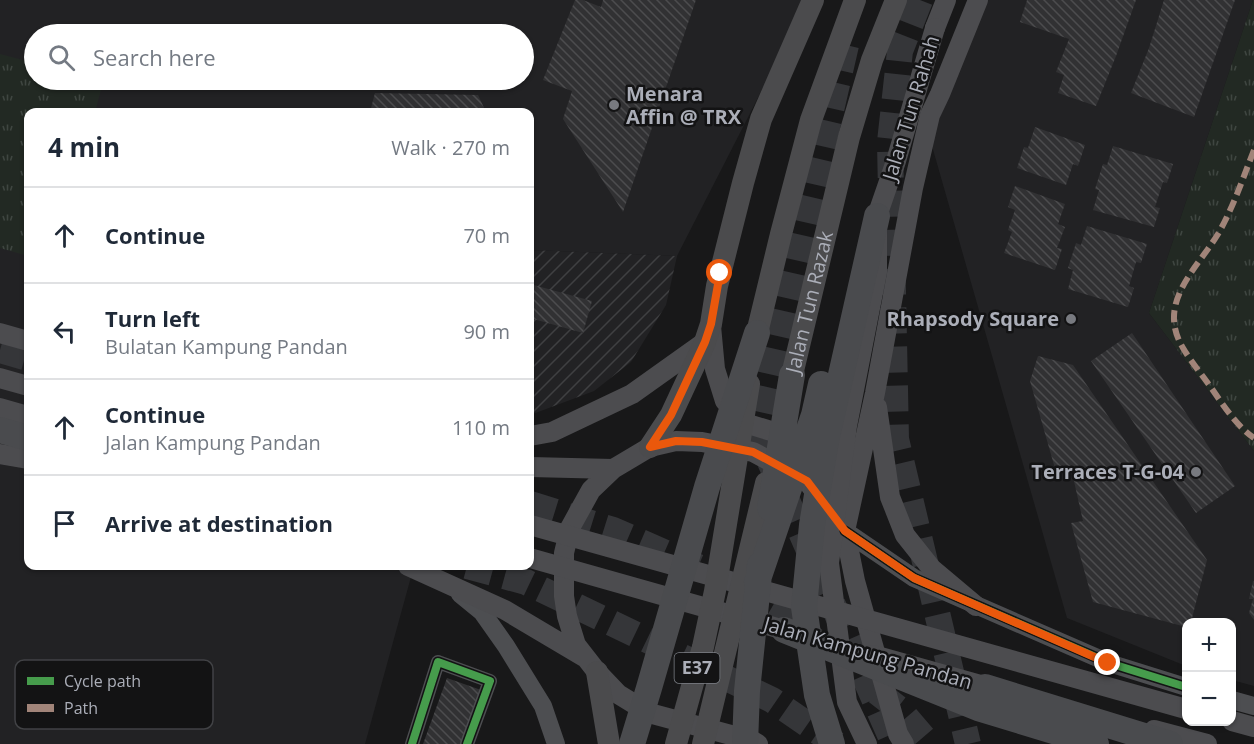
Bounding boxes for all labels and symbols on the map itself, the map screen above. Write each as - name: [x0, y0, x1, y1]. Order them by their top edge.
- street label: Jalan Tun Rahah: [875, 32, 945, 185]
- place label: Menara Affin @ TRX: [626, 80, 742, 130]
- marker: Menara Affin @ TRX: [607, 98, 621, 112]
- street label: Jalan Tun Razak: [778, 228, 839, 378]
- route start: [706, 259, 732, 285]
- place label: Rhapsody Square: [887, 305, 1059, 332]
- marker: Rhapsody Square: [1064, 312, 1078, 326]
- place label: Terraces T-G-04: [1031, 458, 1185, 485]
- marker: Terraces T-G-04: [1189, 465, 1203, 479]
- street label: Jalan Kampung Pandan: [759, 609, 976, 695]
- route end: [1094, 649, 1120, 675]
- road number: E37: [674, 653, 720, 683]
- legend: [15, 660, 213, 729]
- text: Cycle path: [64, 670, 141, 692]
- text: Path: [64, 697, 98, 719]

